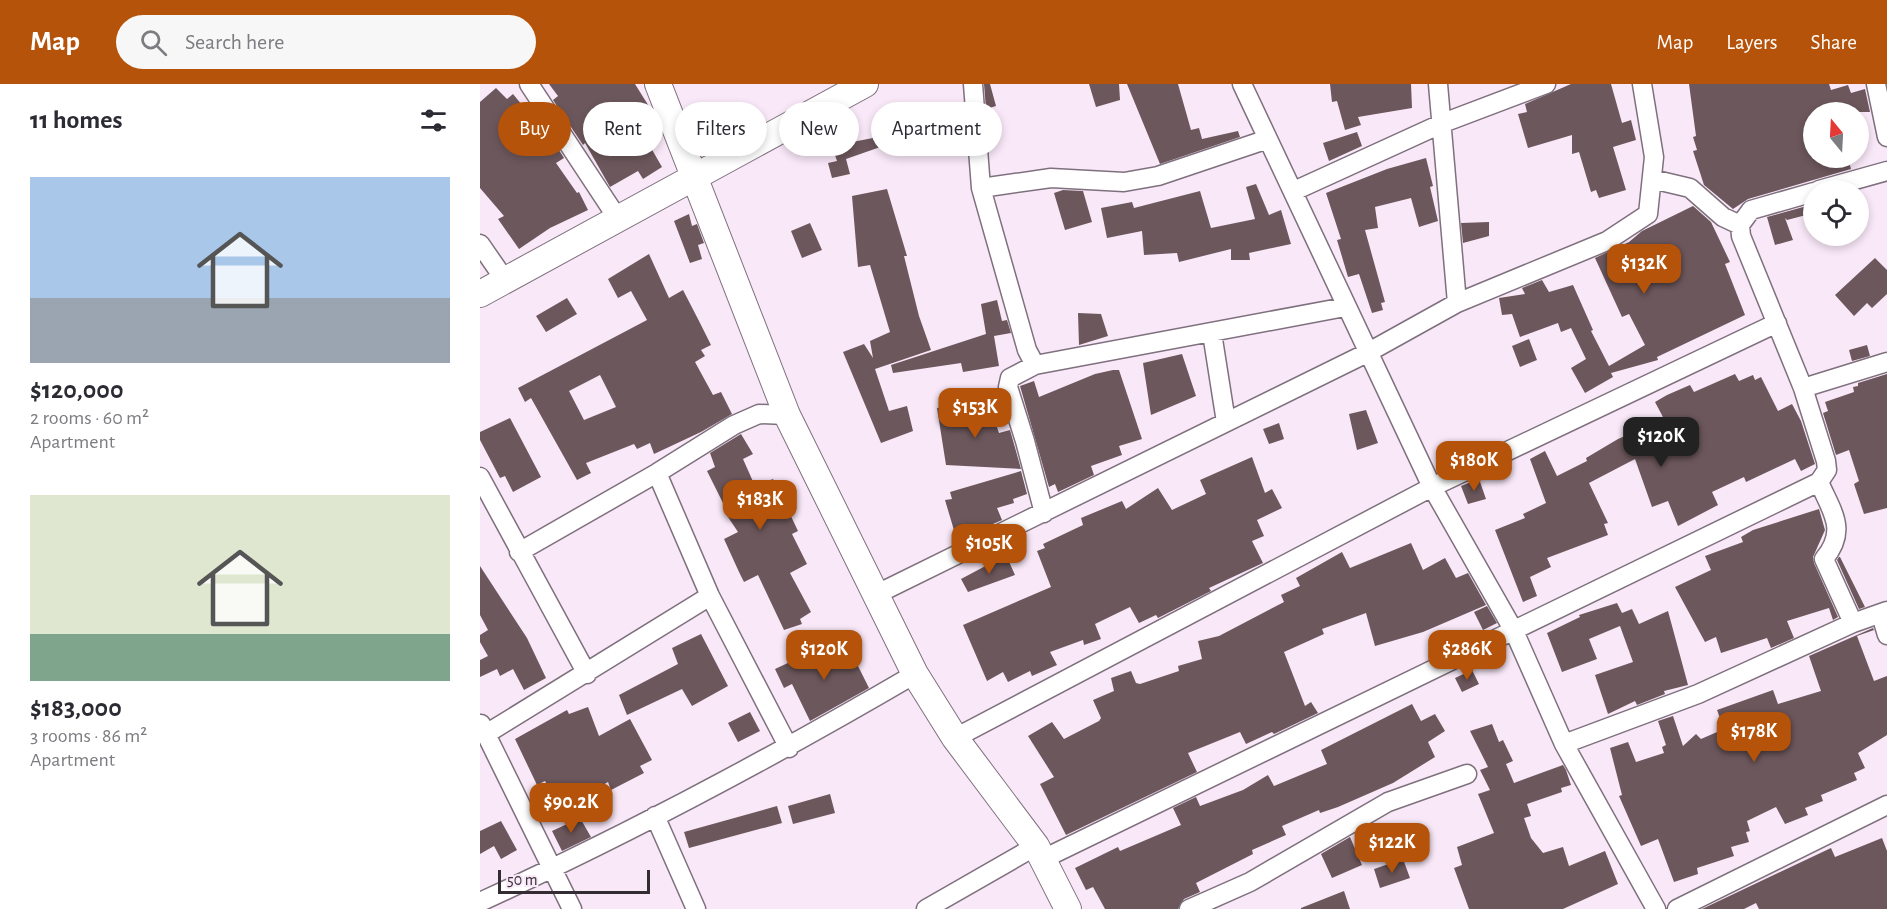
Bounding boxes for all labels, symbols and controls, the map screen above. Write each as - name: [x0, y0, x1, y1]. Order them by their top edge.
- search box: [116, 15, 536, 69]
- icon: search: [137, 26, 170, 59]
- text: Map: [30, 28, 80, 56]
- text: Search here: [185, 31, 284, 53]
- text: Map: [1657, 32, 1693, 53]
- text: Layers: [1726, 32, 1777, 53]
- text: Share: [1810, 32, 1857, 53]
- chip: Buy: [498, 102, 571, 156]
- chip: Rent: [583, 102, 663, 156]
- chip: Filters: [675, 102, 767, 156]
- chip: New: [779, 102, 859, 156]
- chip: Apartment: [871, 102, 1002, 156]
- north arrow: [1803, 102, 1869, 168]
- map controls: [1803, 102, 1869, 246]
- icon: filters: [417, 104, 450, 137]
- text: 11 homes: [30, 107, 122, 133]
- button: locate: [1803, 180, 1869, 246]
- icon: home: [186, 216, 294, 324]
- pin: $132K: [1602, 244, 1686, 295]
- text: $132K: [1621, 253, 1667, 273]
- text: $120,000: [30, 377, 123, 403]
- pin: $153K: [933, 388, 1017, 439]
- text: $153K: [952, 397, 998, 417]
- text: 2 rooms · 60 m²: [30, 408, 149, 428]
- pin: $120K: [1619, 417, 1703, 468]
- text: $120K: [1637, 426, 1685, 446]
- text: Apartment: [30, 432, 115, 452]
- pin: $180K: [1432, 441, 1516, 492]
- text: $180K: [1450, 450, 1498, 470]
- pin: $183K: [718, 480, 802, 531]
- text: $183K: [737, 489, 783, 509]
- pin: $105K: [947, 524, 1031, 575]
- text: $105K: [966, 533, 1012, 553]
- icon: home: [186, 534, 294, 642]
- pin: $120K: [782, 630, 866, 681]
- pin: $286K: [1425, 630, 1509, 681]
- text: $120K: [800, 639, 848, 659]
- text: $286K: [1442, 639, 1492, 659]
- text: $183,000: [30, 695, 122, 721]
- pin: $178K: [1712, 712, 1796, 763]
- text: $178K: [1731, 721, 1777, 741]
- text: 3 rooms · 86 m²: [30, 726, 147, 746]
- text: Apartment: [30, 750, 115, 770]
- pin: $90.2K: [522, 783, 620, 834]
- text: $90.2K: [544, 792, 598, 812]
- pin: $122K: [1350, 823, 1434, 874]
- text: $122K: [1369, 832, 1415, 852]
- scale bar: [498, 867, 650, 894]
- text: 50 m: [507, 872, 538, 888]

